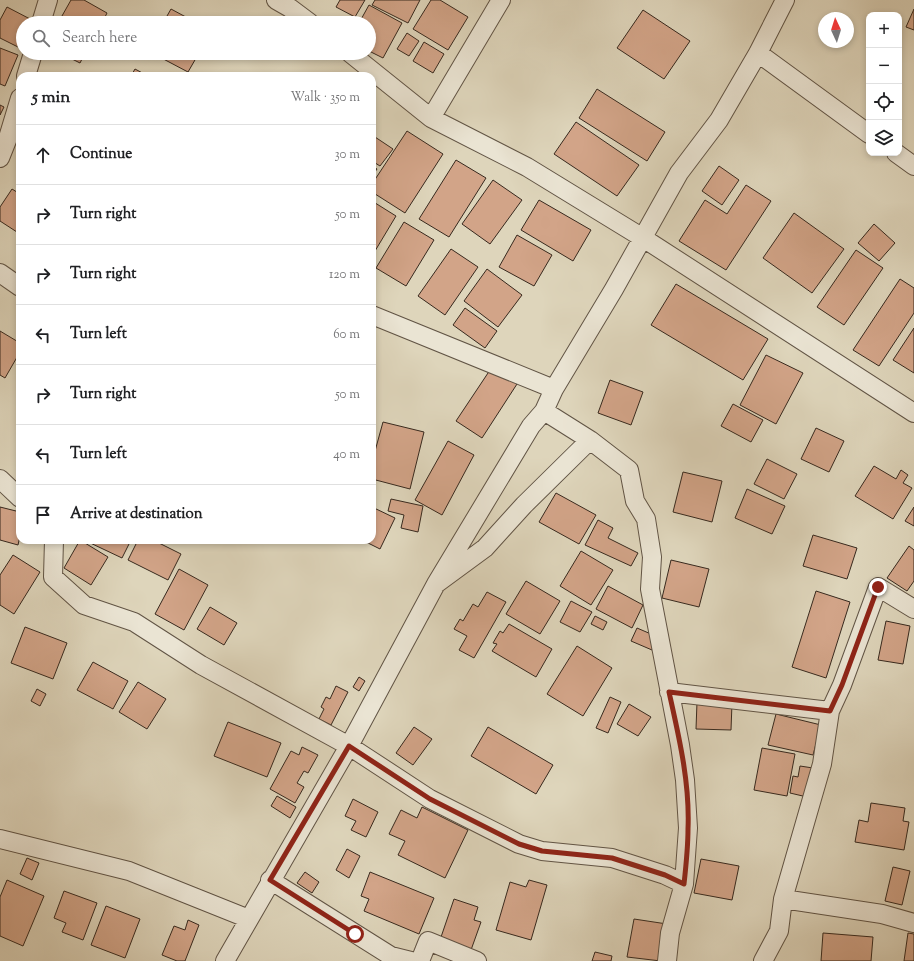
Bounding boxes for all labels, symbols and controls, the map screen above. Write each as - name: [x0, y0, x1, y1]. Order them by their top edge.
- north arrow: [818, 12, 854, 48]
- map controls: [866, 12, 902, 156]
- button: +: [866, 12, 902, 48]
- search box: [16, 16, 376, 60]
- icon: search: [30, 27, 52, 49]
- text: Search here: [62, 28, 137, 49]
- button: −: [866, 48, 902, 84]
- button: locate: [866, 84, 902, 120]
- text: 5 min: [32, 86, 70, 110]
- text: Walk · 350 m: [291, 89, 360, 107]
- button: layers: [866, 120, 902, 156]
- icon: ahead: [32, 144, 54, 166]
- text: Continue: [70, 144, 132, 165]
- text: 30 m: [334, 146, 360, 164]
- icon: right: [32, 204, 54, 226]
- text: Turn right: [70, 204, 136, 225]
- text: 50 m: [335, 206, 360, 224]
- icon: right: [32, 264, 54, 286]
- text: Turn right: [70, 264, 136, 285]
- text: 120 m: [329, 266, 360, 284]
- icon: left: [32, 324, 54, 346]
- text: Turn left: [70, 324, 127, 345]
- text: 60 m: [333, 326, 360, 344]
- icon: right: [32, 384, 54, 406]
- text: Turn right: [70, 384, 136, 405]
- text: 50 m: [335, 386, 360, 404]
- icon: left: [32, 444, 54, 466]
- text: Turn left: [70, 444, 127, 465]
- text: 40 m: [333, 446, 360, 464]
- icon: arrive: [32, 504, 54, 526]
- text: Arrive at destination: [70, 504, 203, 525]
- route end: [869, 578, 887, 596]
- route start: [346, 925, 364, 943]

